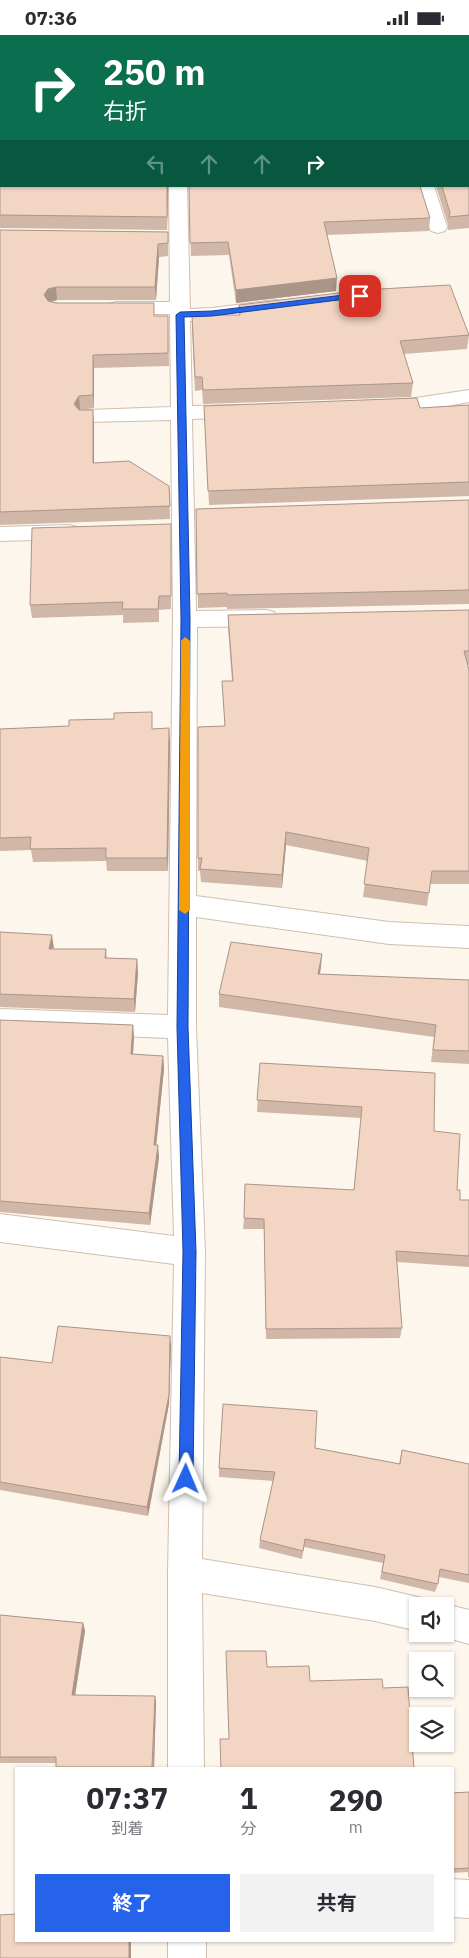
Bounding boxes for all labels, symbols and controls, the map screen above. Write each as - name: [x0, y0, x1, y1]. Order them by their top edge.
- text: 07:36: [25, 6, 77, 30]
- text: 250 m: [103, 49, 206, 95]
- icon: right: [20, 55, 85, 120]
- text: 右折: [103, 96, 147, 125]
- icon: left: [142, 150, 170, 178]
- icon: ahead: [195, 150, 223, 178]
- icon: ahead: [248, 150, 276, 178]
- icon: right: [301, 150, 329, 178]
- pin: [339, 275, 381, 317]
- icon: arrive: [346, 282, 374, 310]
- position arrow: [159, 1452, 211, 1504]
- map controls: [409, 1597, 454, 1752]
- button: sound: [409, 1597, 454, 1642]
- button: search: [409, 1652, 454, 1697]
- button: layers: [409, 1707, 454, 1752]
- text: 07:37: [86, 1778, 168, 1817]
- text: 1: [239, 1778, 257, 1817]
- text: 290: [329, 1780, 383, 1819]
- text: m: [349, 1817, 363, 1837]
- text: 到着: [111, 1818, 143, 1838]
- text: 分: [240, 1818, 256, 1838]
- button: 終了: [35, 1874, 230, 1932]
- button: 共有: [240, 1874, 434, 1932]

